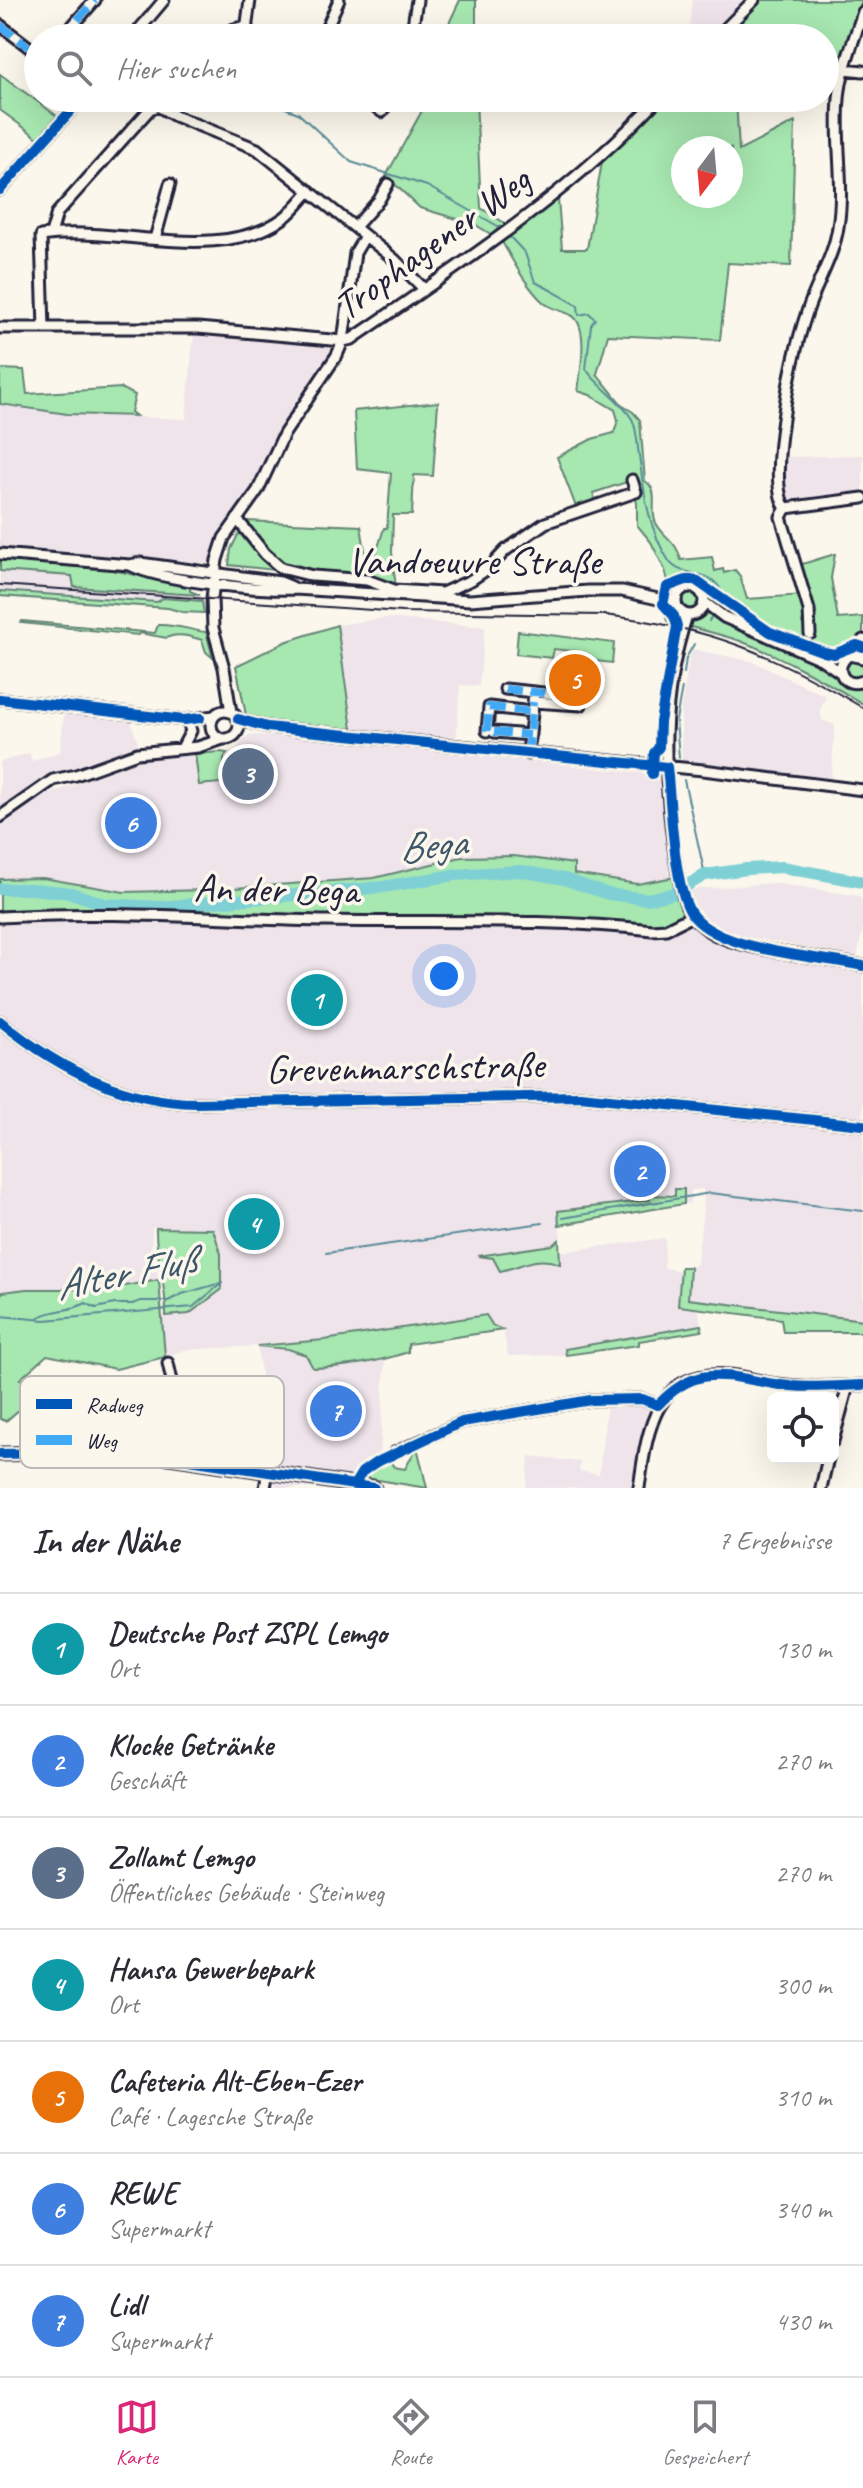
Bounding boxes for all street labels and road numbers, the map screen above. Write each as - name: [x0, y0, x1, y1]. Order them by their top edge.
- street label: Trophagener Weg: [324, 154, 542, 331]
- street label: Vandoeuvre Straße: [347, 536, 604, 586]
- street label: An der Bega: [193, 863, 362, 915]
- street label: Grevenmarschstraße: [266, 1040, 547, 1094]

